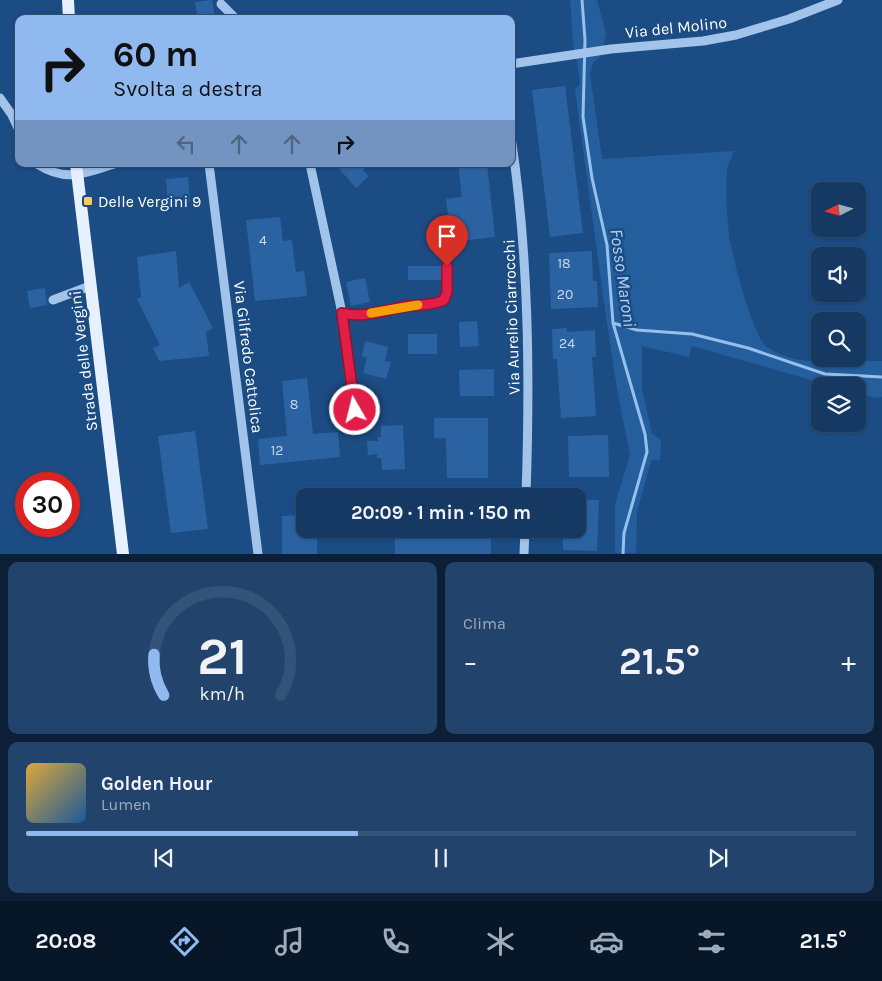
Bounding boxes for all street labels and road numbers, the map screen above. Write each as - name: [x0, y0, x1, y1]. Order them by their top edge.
- street label: Via del Molino: [624, 13, 728, 42]
- street label: Via Aurelio Ciarrocchi: [499, 239, 524, 395]
- street label: Via Gilfredo Cattolica: [230, 280, 267, 434]
- street label: Strada delle Vergini: [65, 290, 102, 432]

